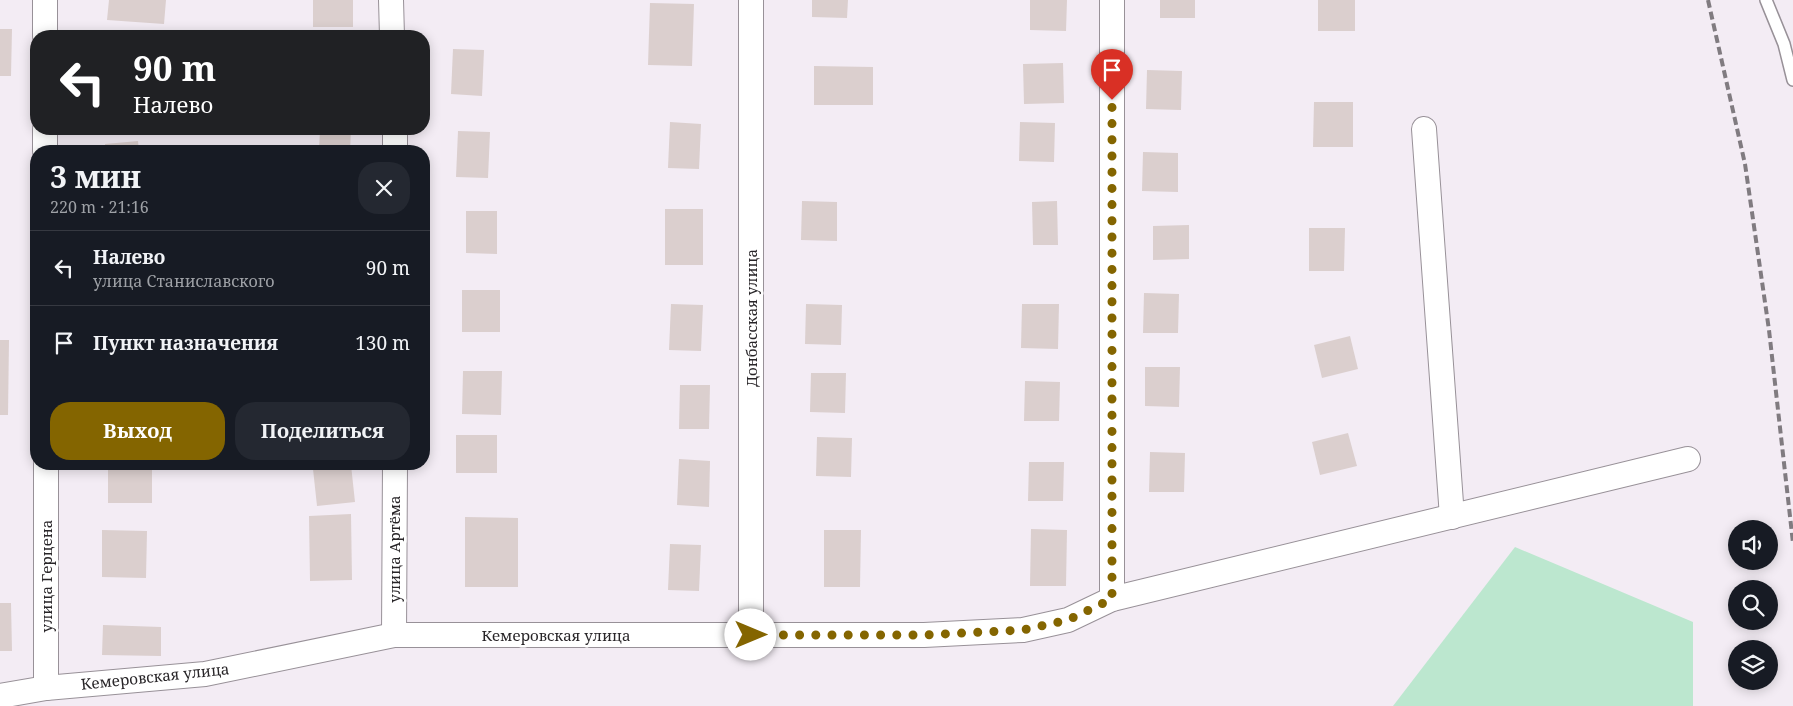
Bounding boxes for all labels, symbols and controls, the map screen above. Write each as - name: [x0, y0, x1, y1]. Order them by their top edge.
- text: 90 m: [133, 44, 216, 91]
- pin: [1091, 49, 1133, 100]
- icon: left: [50, 50, 115, 115]
- icon: arrive: [1098, 56, 1126, 84]
- text: Налево: [133, 89, 213, 119]
- text: 3 мин: [50, 156, 141, 197]
- button: close: [358, 162, 410, 214]
- text: 220 m · 21:16: [50, 196, 149, 218]
- text: Налево: [93, 244, 165, 270]
- street label: Донбасская улица: [741, 249, 761, 387]
- icon: left: [50, 254, 78, 282]
- text: 90 m: [366, 255, 410, 281]
- text: улица Станиславского: [93, 270, 275, 292]
- icon: arrive: [50, 329, 78, 357]
- text: Пункт назначения: [93, 330, 278, 356]
- text: 130 m: [355, 330, 410, 356]
- button: Выход: [50, 402, 225, 460]
- button: Поделиться: [235, 402, 410, 460]
- street label: улица Артёма: [384, 495, 404, 603]
- street label: улица Герцена: [36, 520, 56, 632]
- map controls: [1728, 520, 1778, 690]
- button: sound: [1728, 520, 1778, 570]
- button: search: [1728, 580, 1778, 630]
- position arrow: [724, 608, 776, 660]
- street label: Кемеровская улица: [481, 625, 631, 645]
- button: layers: [1728, 640, 1778, 690]
- street label: Кемеровская улица: [80, 658, 230, 694]

